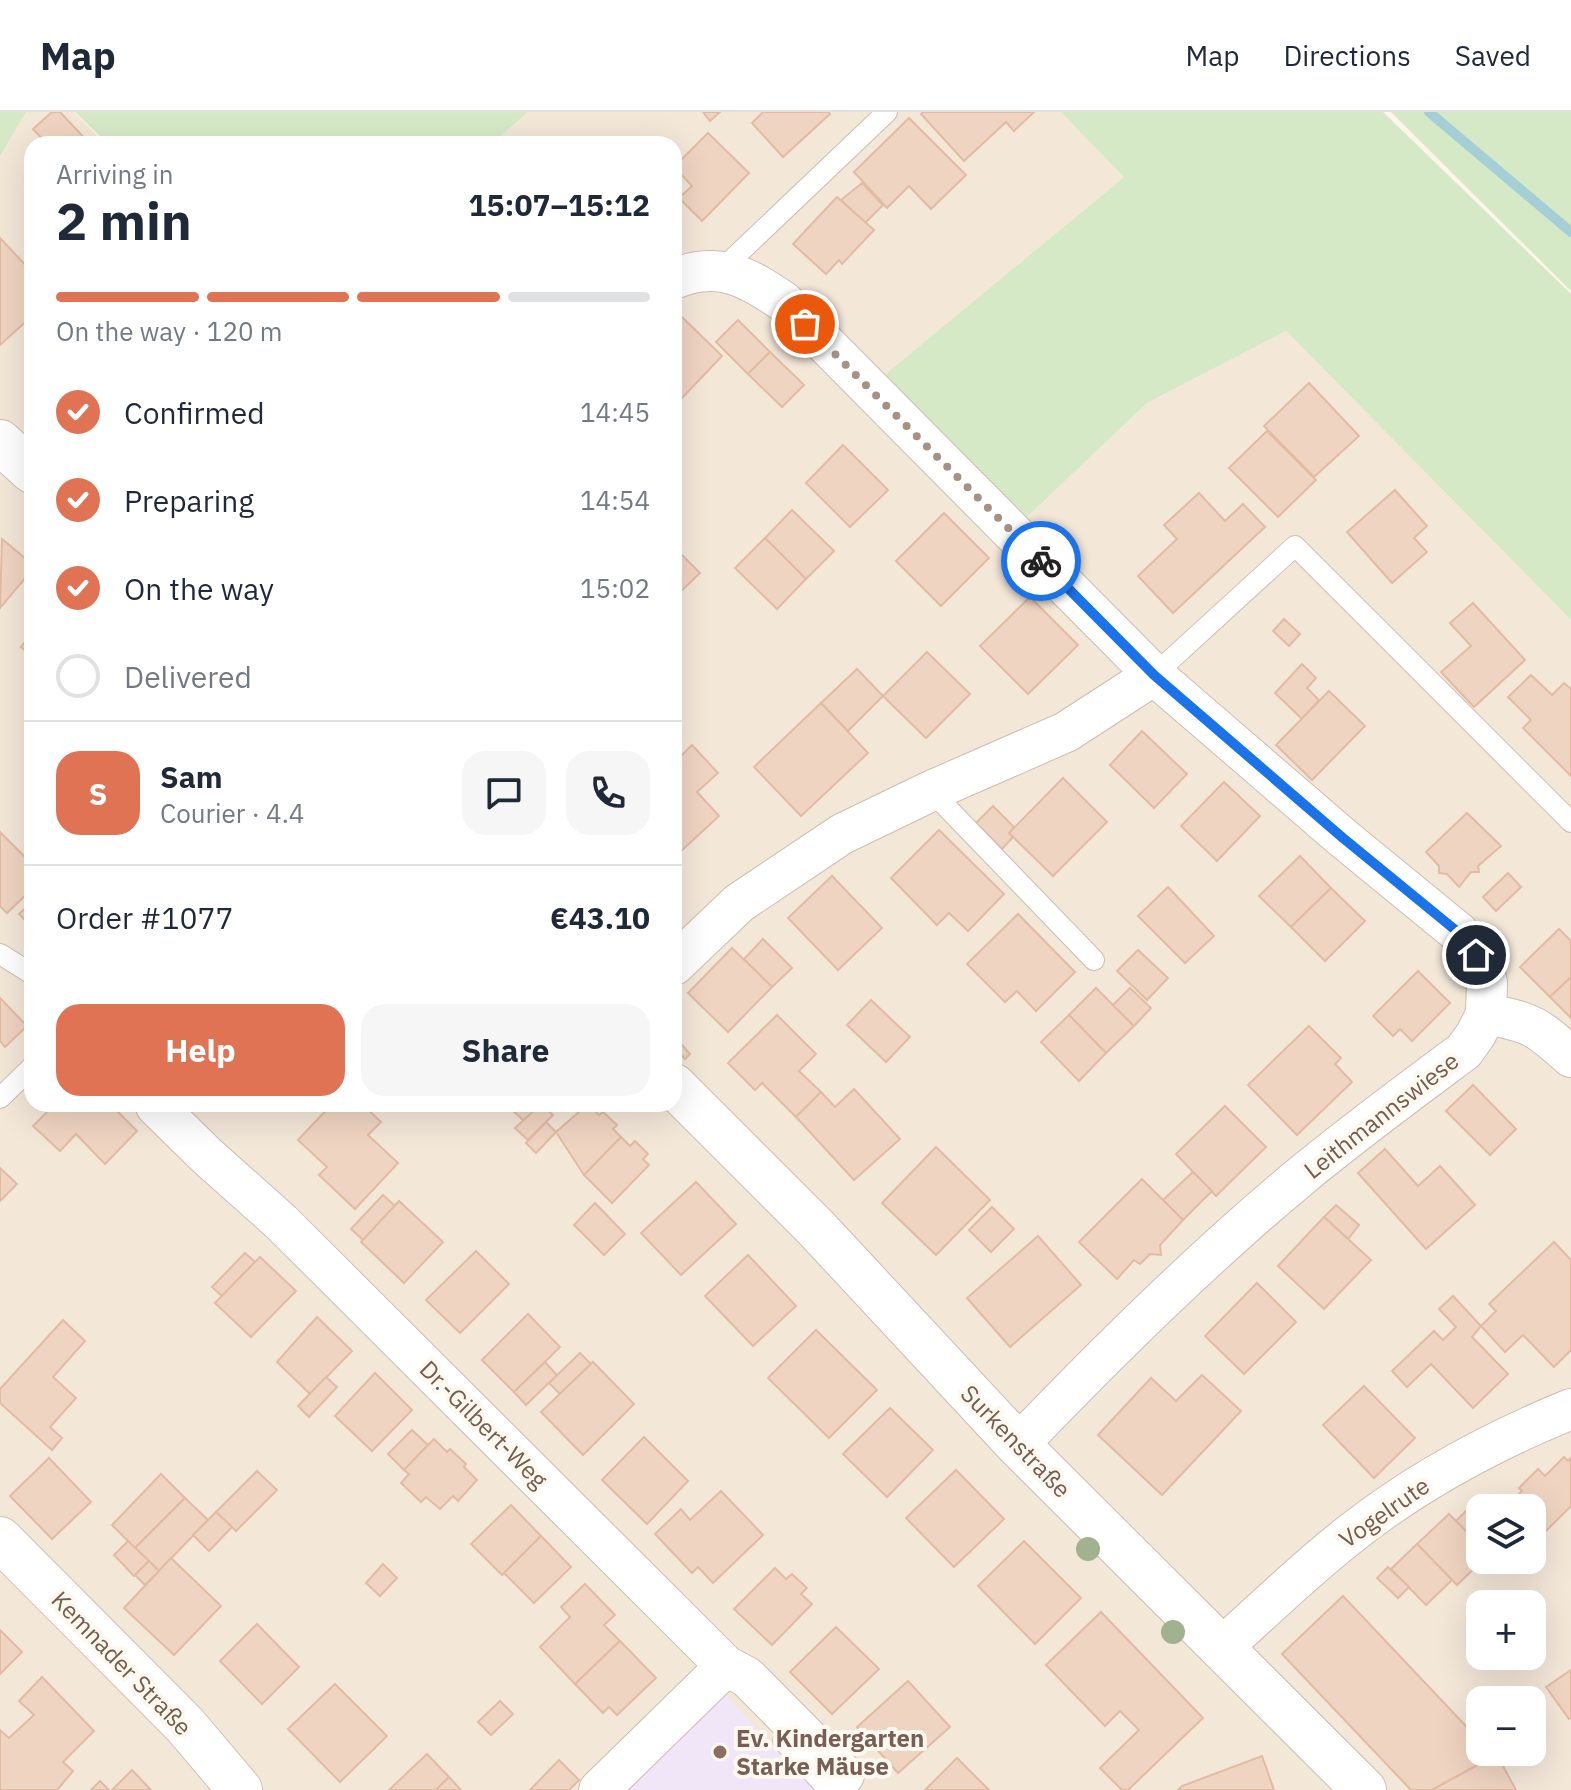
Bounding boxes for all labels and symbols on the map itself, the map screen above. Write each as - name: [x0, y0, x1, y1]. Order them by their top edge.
- pin: [771, 290, 839, 358]
- courier: [1001, 521, 1081, 601]
- pin: [1442, 921, 1510, 989]
- street label: Leithmannswiese: [1297, 1045, 1465, 1185]
- street label: Dr.-Gilbert-Weg: [413, 1353, 555, 1495]
- street label: Surkenstraße: [954, 1378, 1078, 1504]
- street label: Vogelrute: [1332, 1469, 1436, 1555]
- street label: Kemnader Straße: [45, 1584, 199, 1742]
- place label: Ev. Kindergarten Starke Mäuse: [736, 1722, 924, 1782]
- marker: Ev. Kindergarten Starke Mäuse: [711, 1743, 729, 1761]

